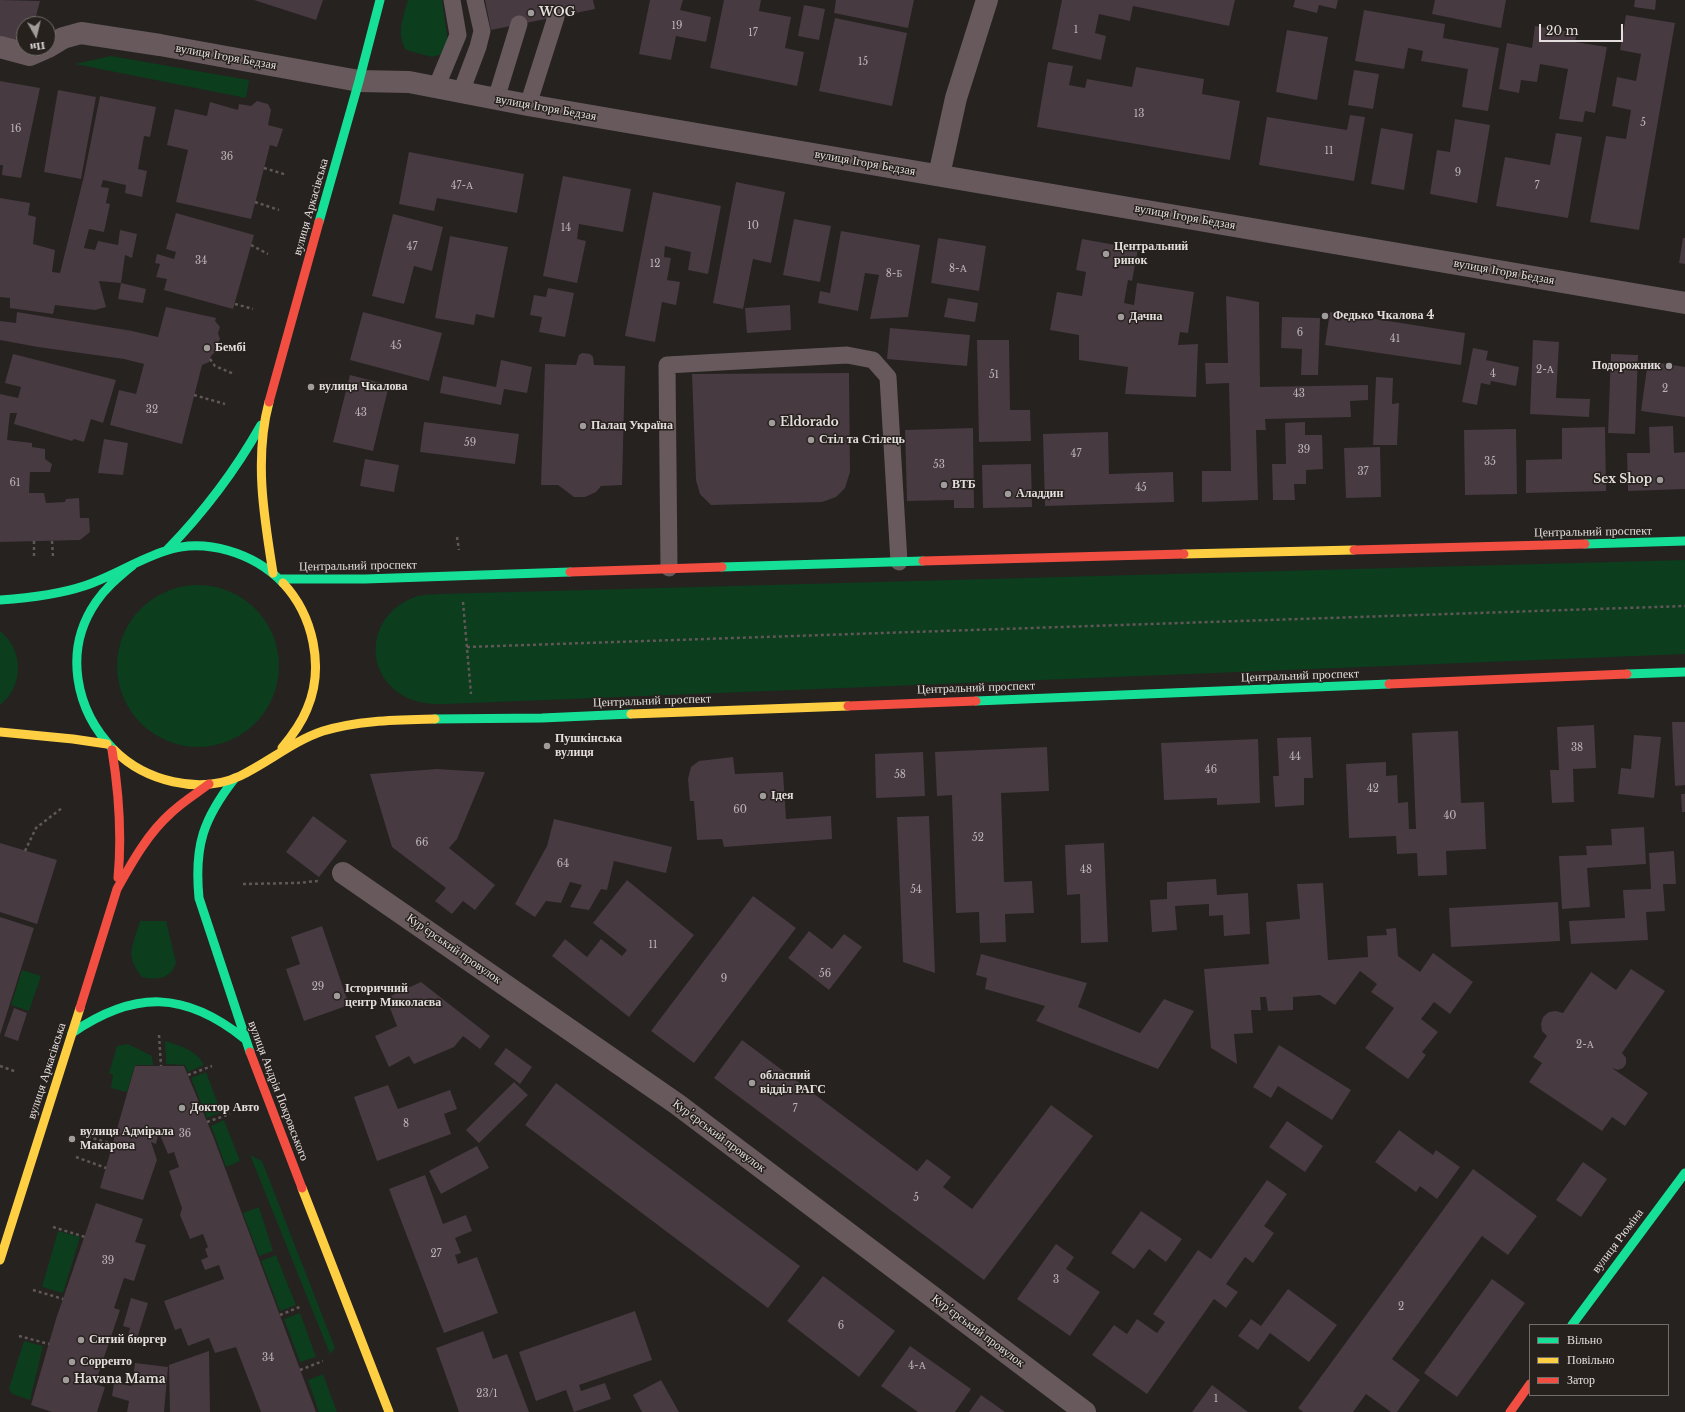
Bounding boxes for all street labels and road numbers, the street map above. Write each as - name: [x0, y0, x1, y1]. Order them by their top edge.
- street label: вулиця Ігоря Бедзая: [175, 41, 277, 73]
- street label: вулиця Ігоря Бедзая: [495, 92, 597, 124]
- street label: вулиця Ігоря Бедзая: [814, 147, 916, 179]
- street label: вулиця Аркасівська: [290, 157, 332, 257]
- street label: вулиця Ігоря Бедзая: [1134, 201, 1236, 233]
- street label: вулиця Ігоря Бедзая: [1453, 256, 1555, 288]
- street label: Центральний проспект: [1534, 524, 1652, 540]
- street label: Центральний проспект: [299, 558, 417, 574]
- street label: Центральний проспект: [1241, 667, 1359, 685]
- street label: Центральний проспект: [917, 679, 1035, 697]
- street label: Центральний проспект: [593, 692, 711, 710]
- street label: Курʼєрський провулок: [404, 911, 504, 987]
- street label: вулиця Андрія Покровського: [245, 1019, 311, 1163]
- street label: вулиця Аркасівська: [25, 1021, 69, 1121]
- street label: Курʼєрський провулок: [670, 1096, 768, 1176]
- street label: вулиця Рюміна: [1589, 1206, 1647, 1276]
- street label: Курʼєрський провулок: [929, 1291, 1027, 1371]

